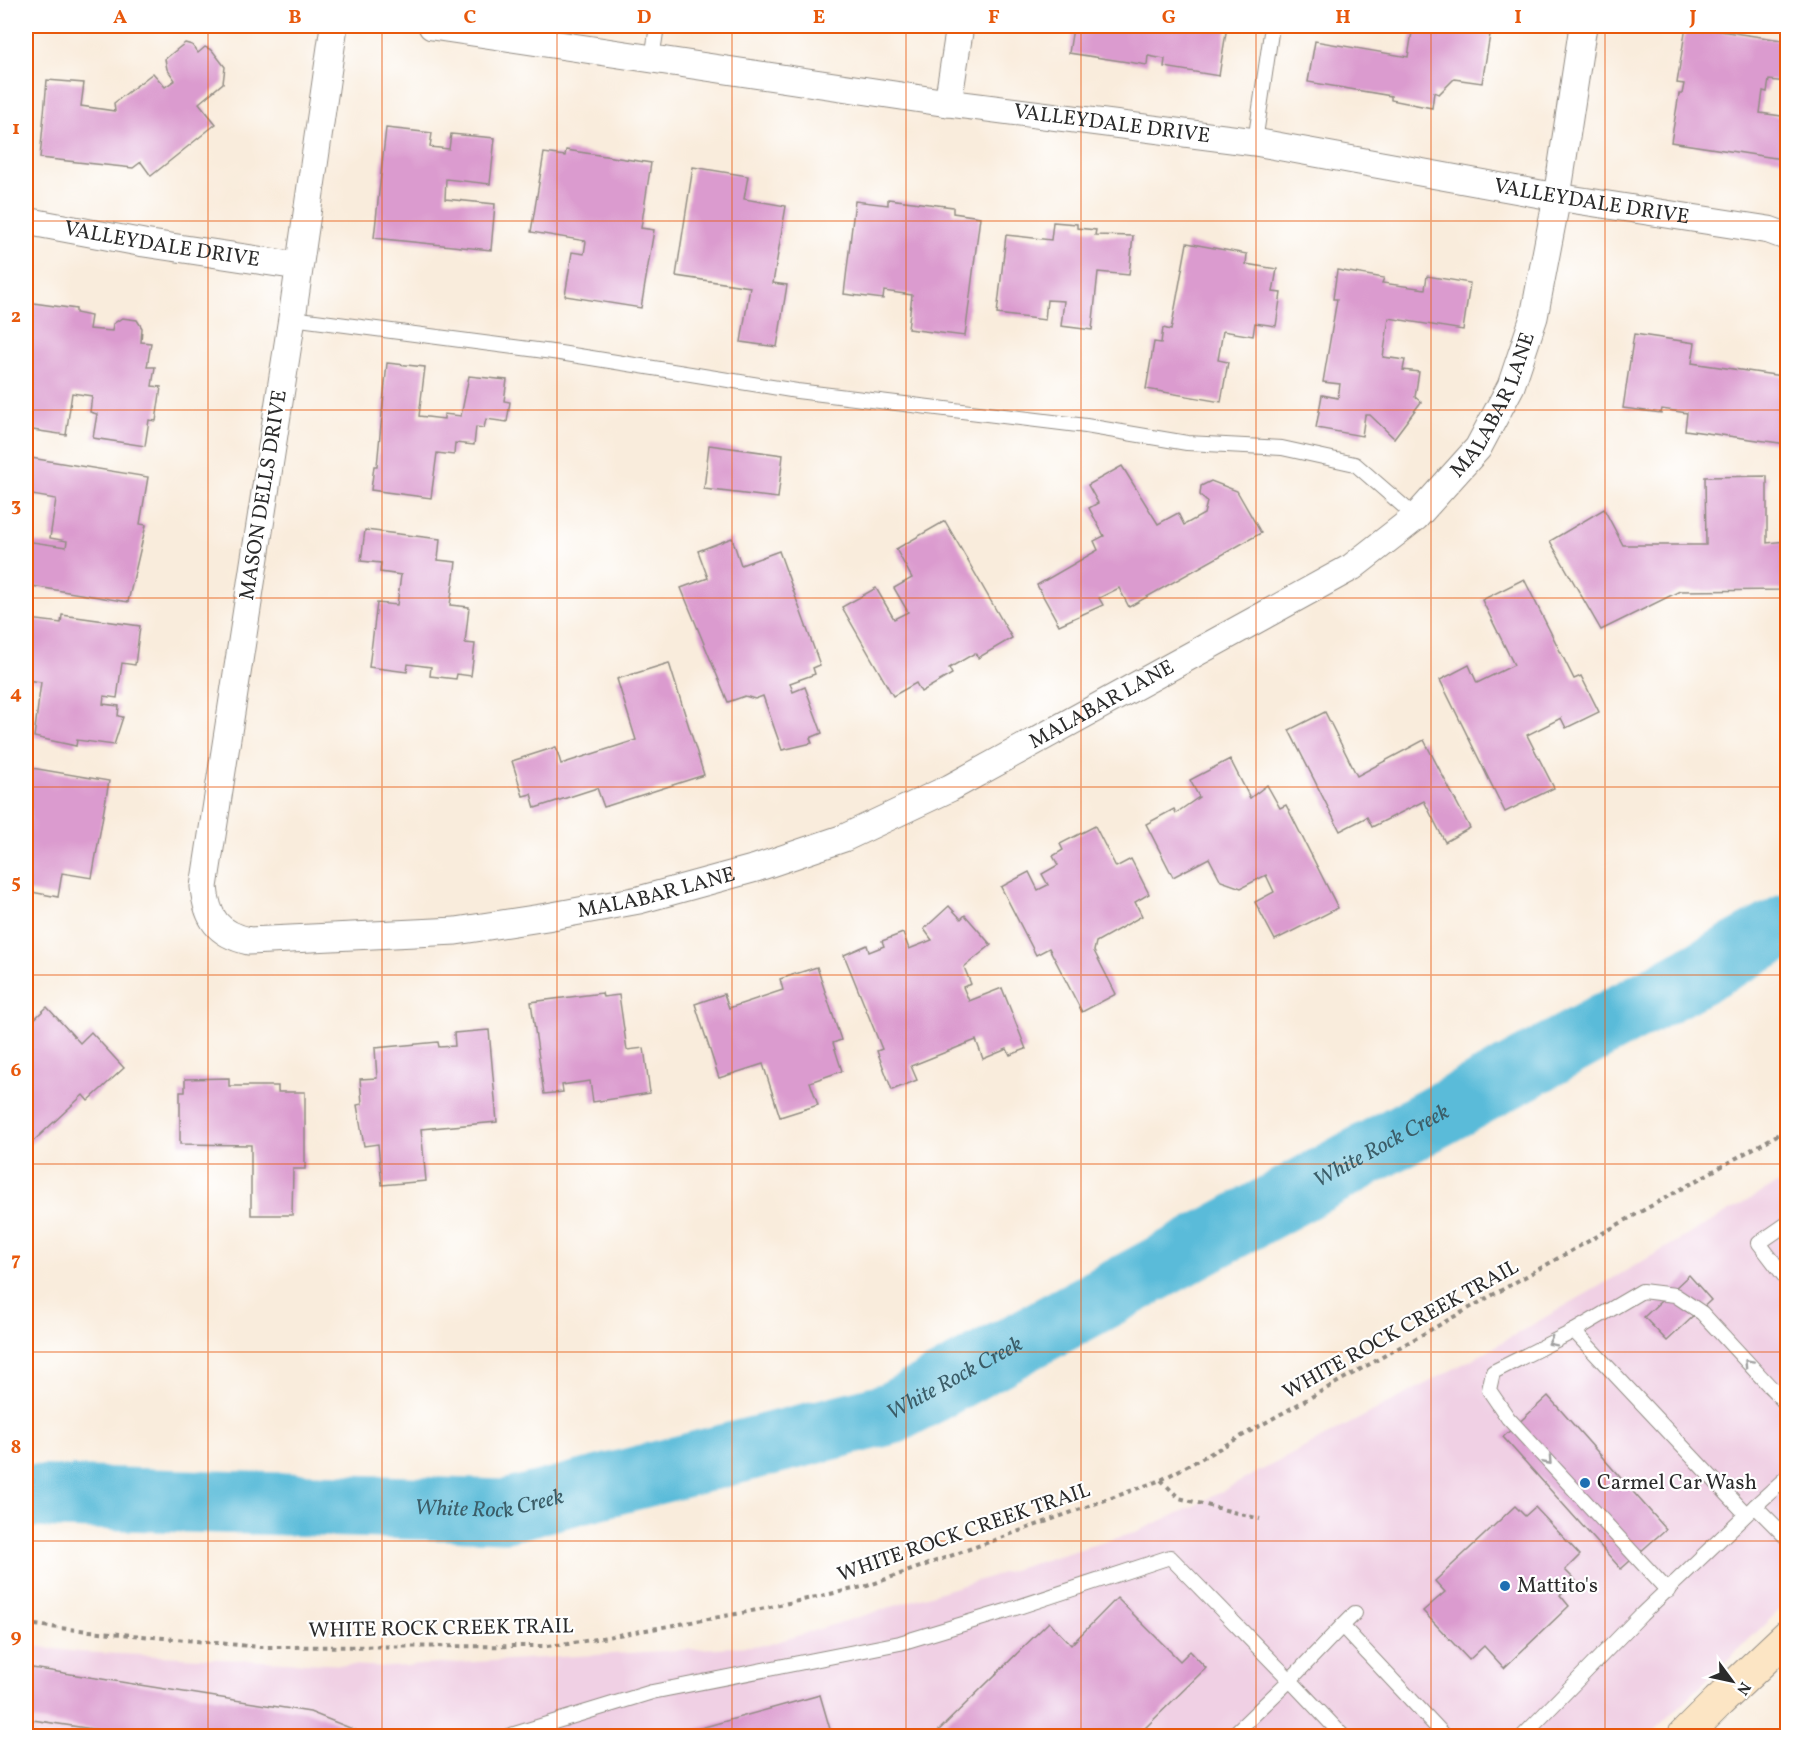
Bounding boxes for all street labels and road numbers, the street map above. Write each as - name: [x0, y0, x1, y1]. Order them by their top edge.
- street label: VALLEYDALE DRIVE: [1012, 97, 1212, 151]
- street label: VALLEYDALE DRIVE: [1491, 171, 1691, 232]
- street label: VALLEYDALE DRIVE: [62, 214, 262, 275]
- street label: MALABAR LANE: [1443, 329, 1542, 484]
- street label: MASON DELLS DRIVE: [233, 388, 295, 602]
- street label: MALABAR LANE: [1024, 653, 1179, 756]
- street label: MALABAR LANE: [575, 860, 739, 926]
- street label: WHITE ROCK CREEK TRAIL: [1278, 1253, 1524, 1407]
- street label: WHITE ROCK CREEK TRAIL: [834, 1476, 1094, 1590]
- street label: WHITE ROCK CREEK TRAIL: [308, 1612, 574, 1646]

